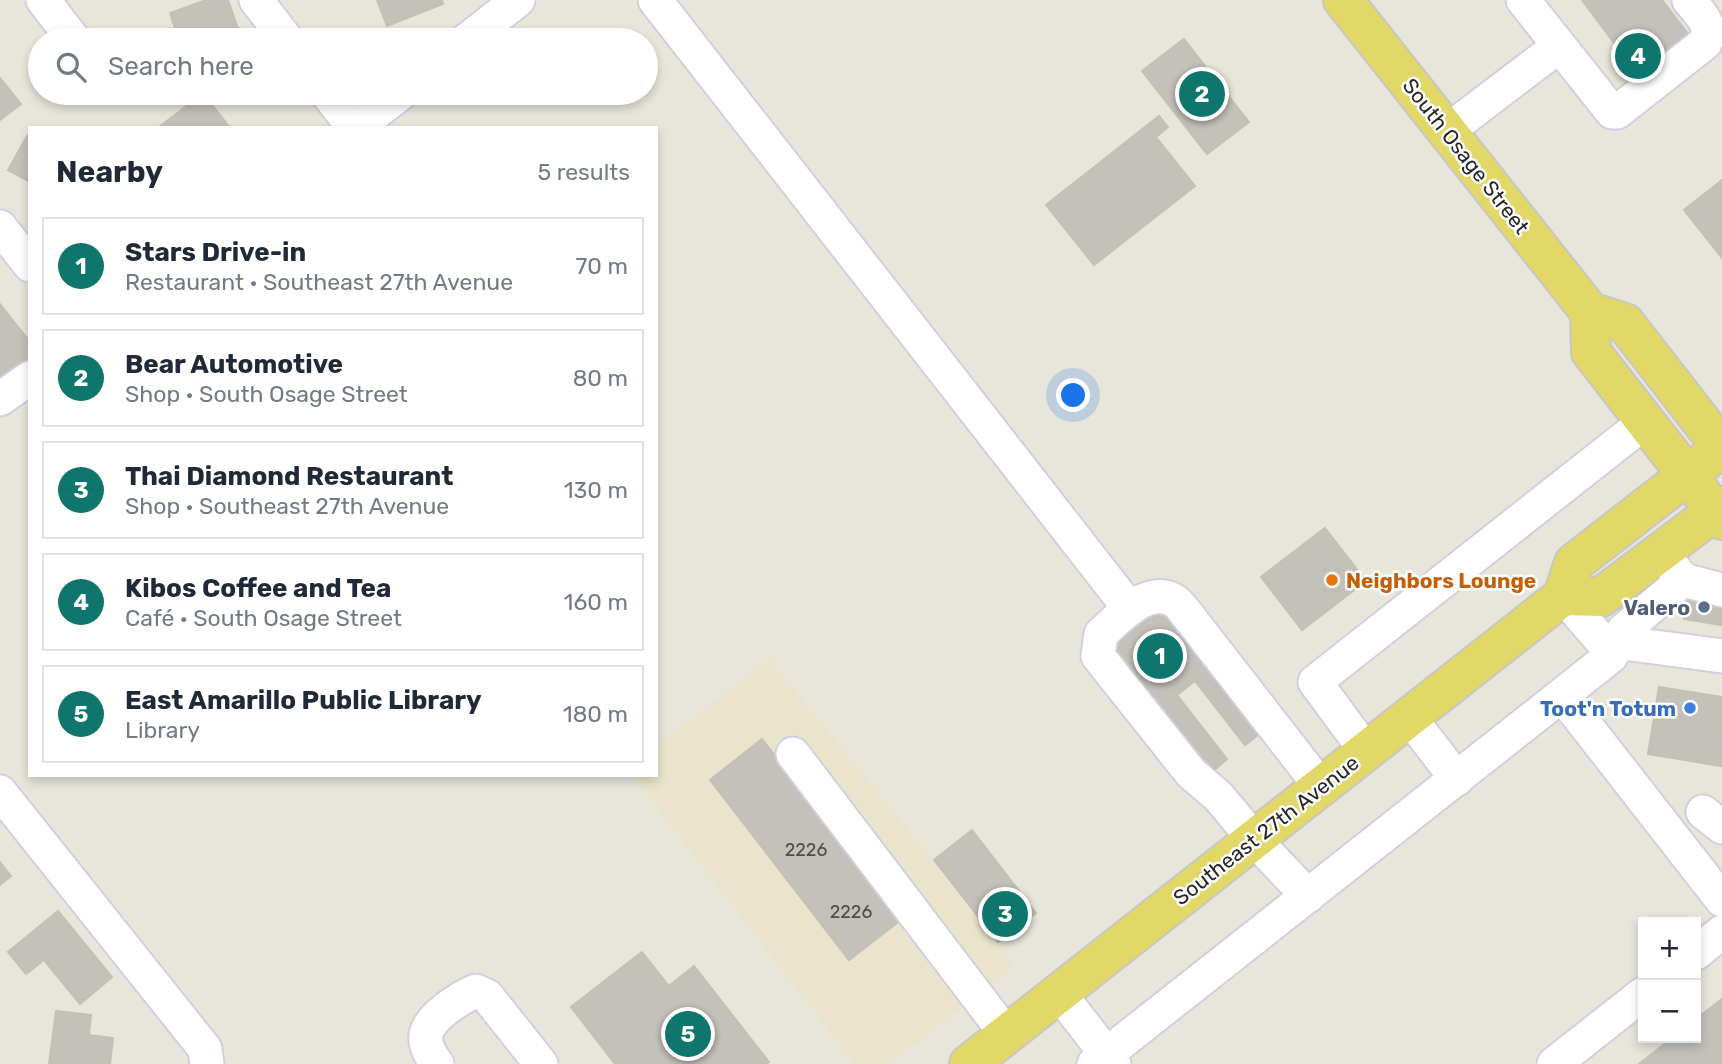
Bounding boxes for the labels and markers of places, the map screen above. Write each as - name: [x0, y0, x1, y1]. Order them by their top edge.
- pin: 4: [1615, 30, 1661, 82]
- pin: 2: [1179, 68, 1225, 120]
- place label: Neighbors Lounge: [1346, 568, 1536, 593]
- marker: Neighbors Lounge: [1324, 572, 1340, 588]
- place label: Valero: [1624, 595, 1690, 620]
- marker: Valero: [1696, 599, 1712, 615]
- pin: 1: [1137, 630, 1183, 682]
- place label: Toot'n Totum: [1540, 696, 1676, 721]
- marker: Toot'n Totum: [1682, 700, 1698, 716]
- pin: 3: [982, 888, 1028, 940]
- pin: 5: [665, 1008, 711, 1060]

